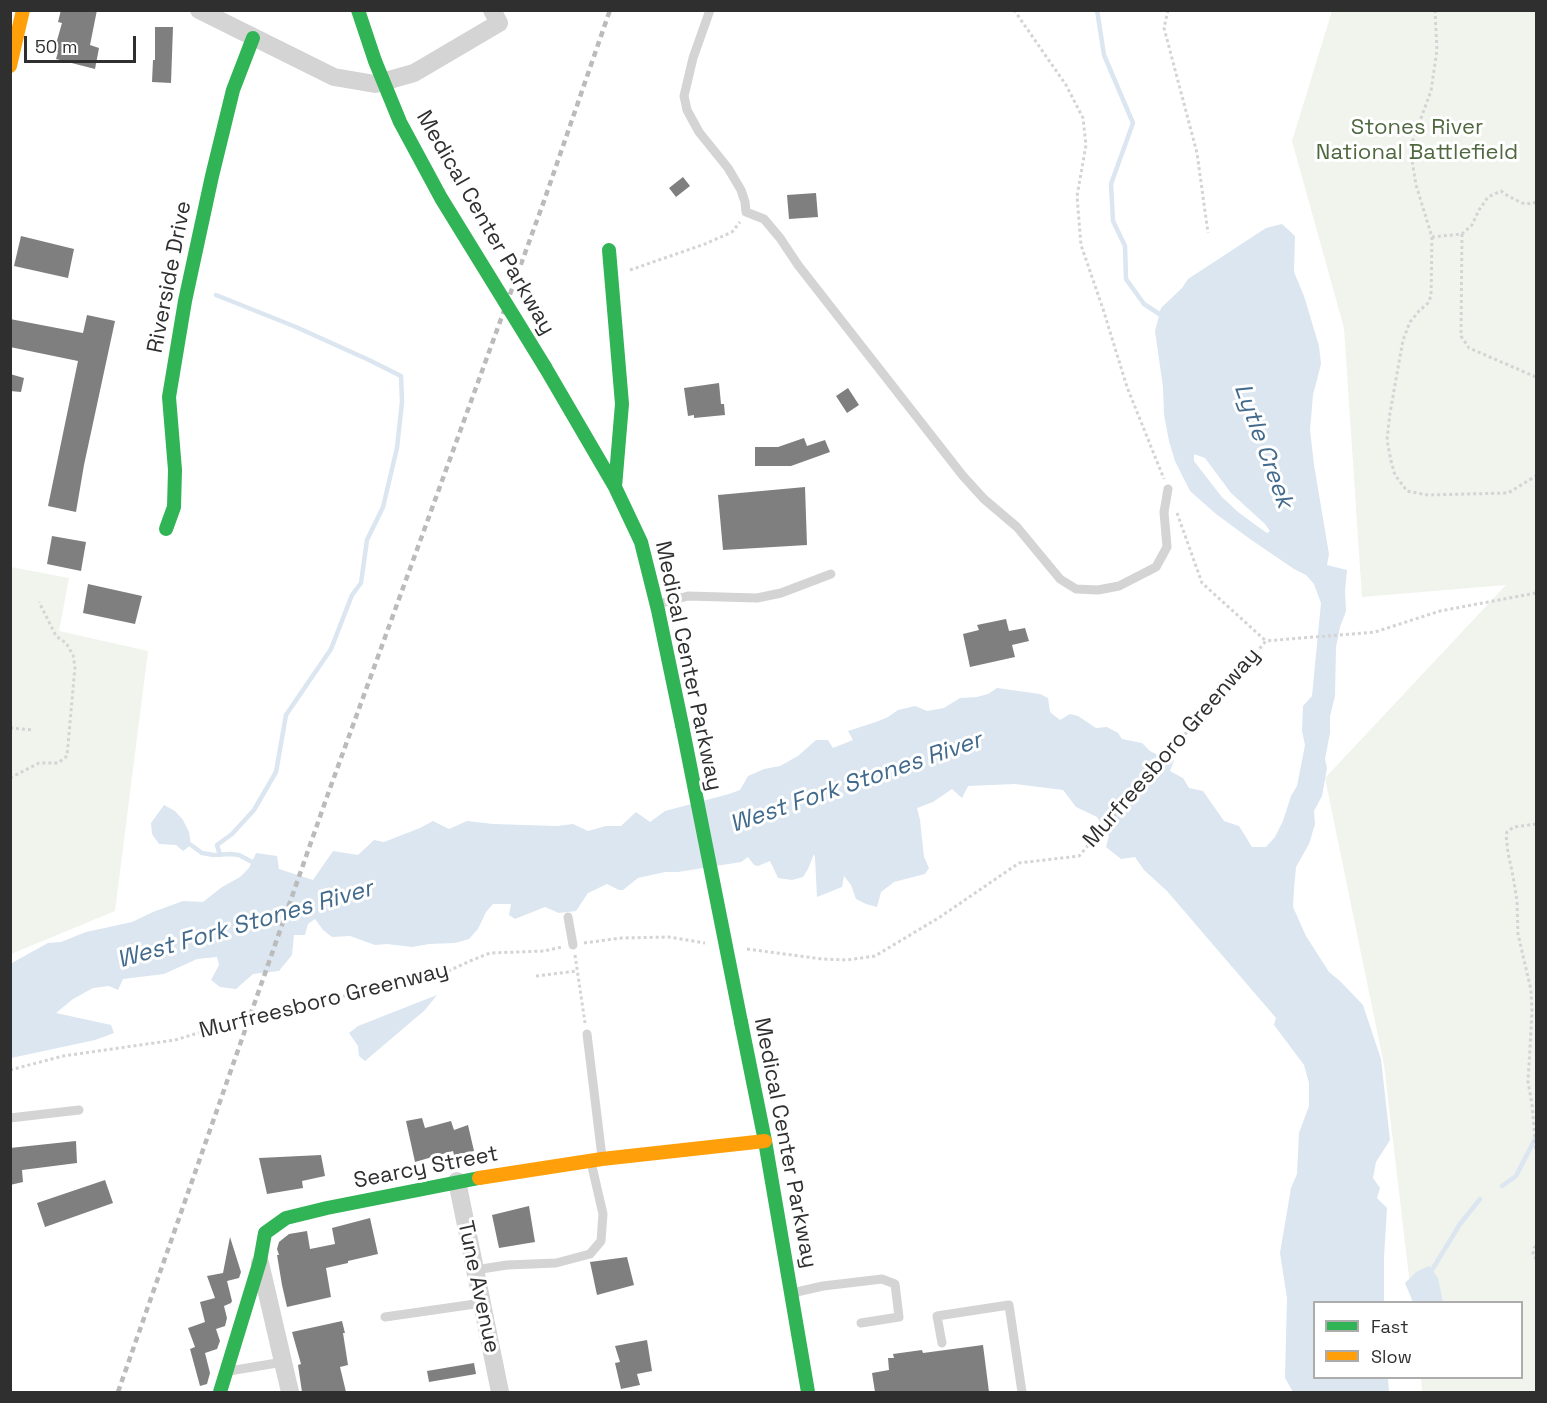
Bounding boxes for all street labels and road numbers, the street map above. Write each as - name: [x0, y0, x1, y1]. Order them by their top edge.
- street label: Medical Center Parkway: [410, 106, 560, 340]
- street label: Riverside Drive: [142, 199, 198, 355]
- street label: Medical Center Parkway: [649, 539, 727, 793]
- street label: Murfreesboro Greenway: [1078, 643, 1266, 853]
- street label: Murfreesboro Greenway: [197, 957, 451, 1045]
- street label: Medical Center Parkway: [748, 1016, 822, 1270]
- street label: Searcy Street: [352, 1141, 500, 1195]
- street label: Tune Avenue: [451, 1218, 505, 1356]

